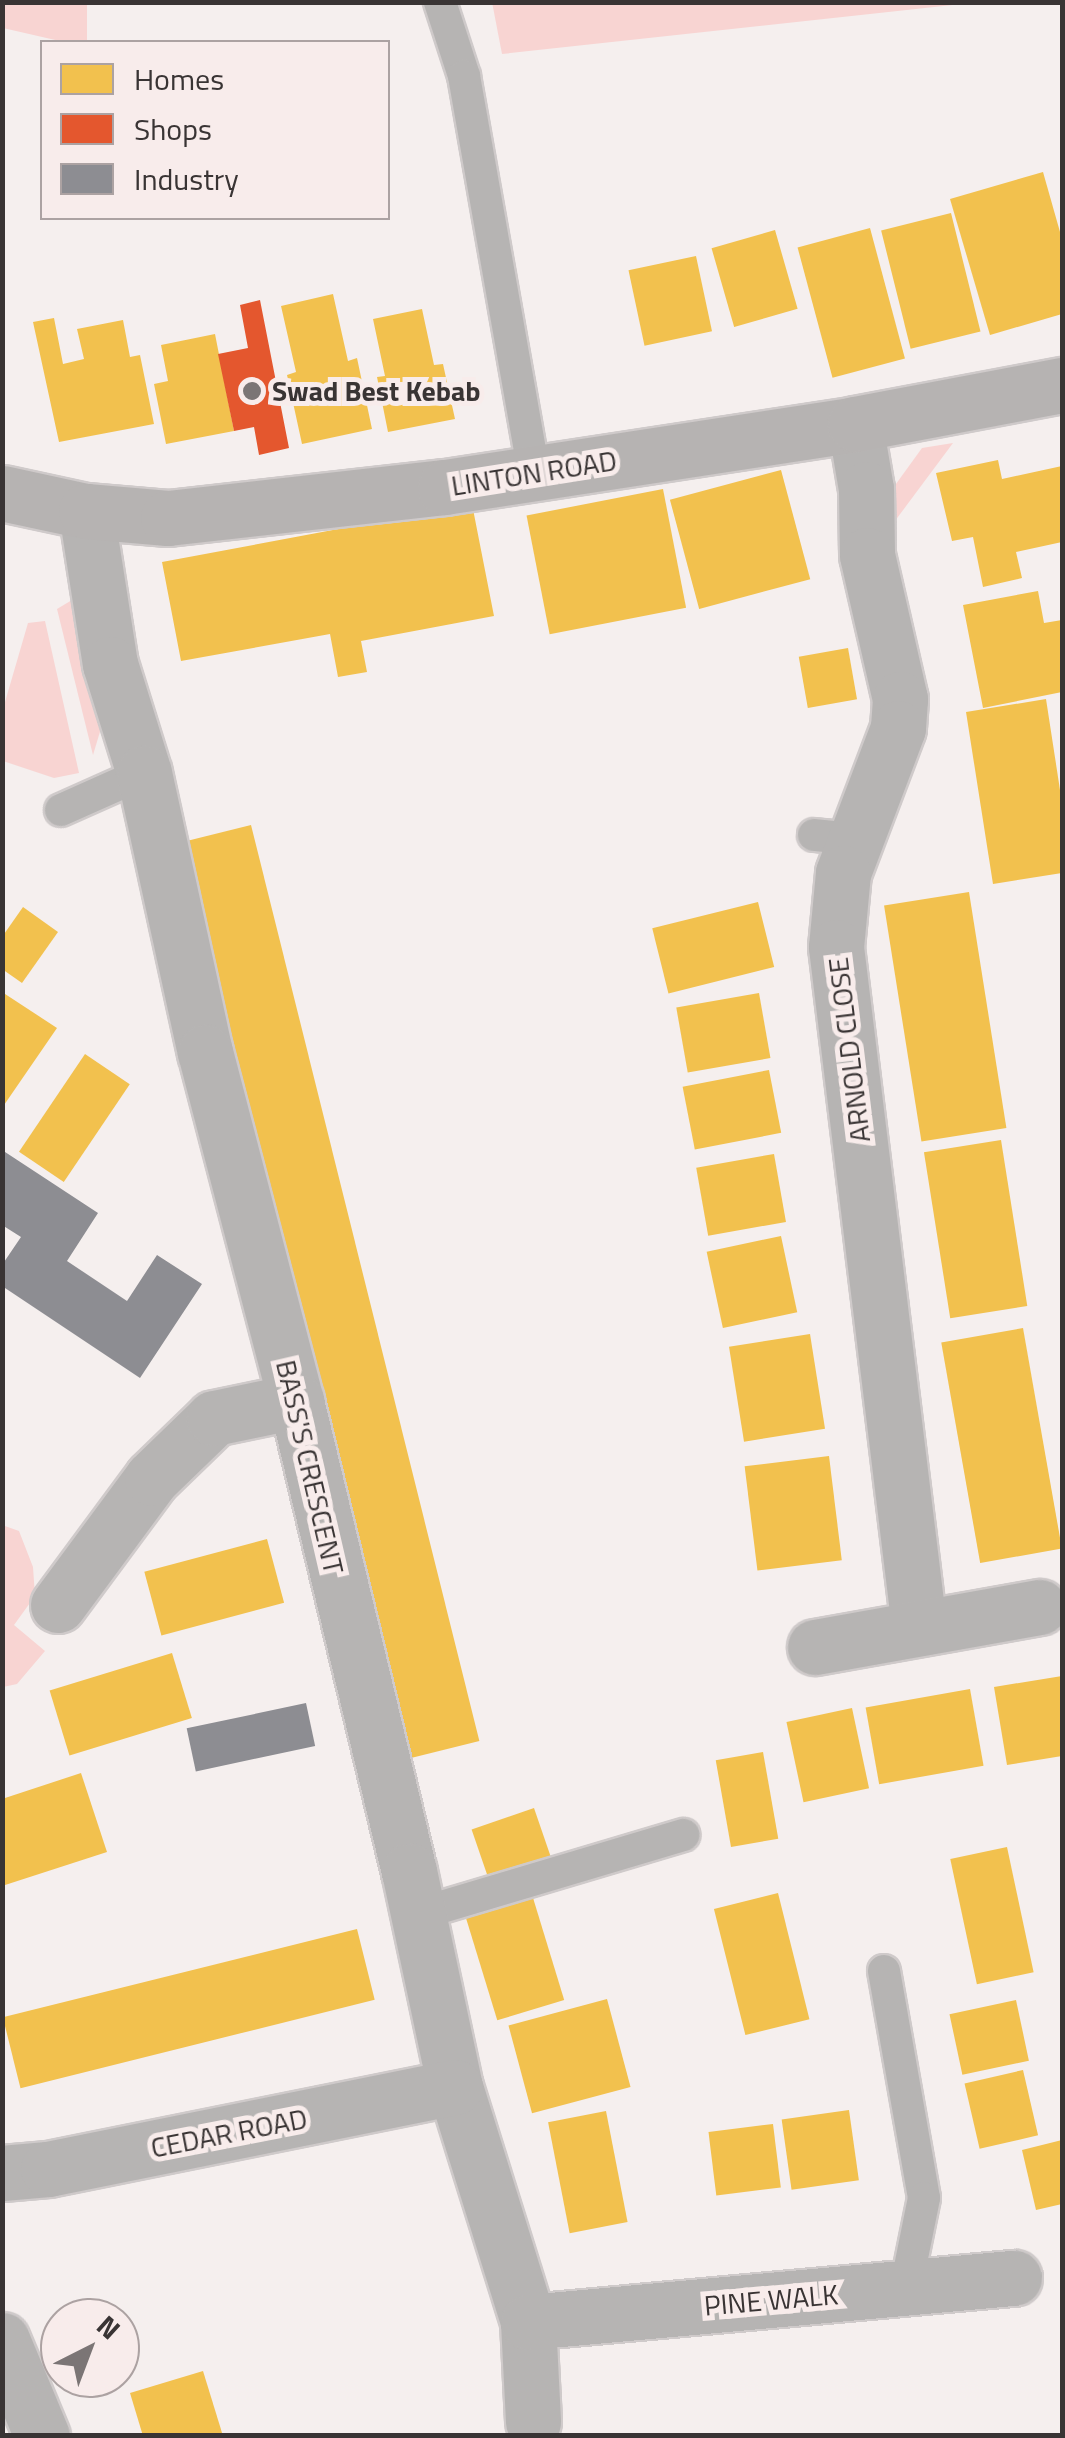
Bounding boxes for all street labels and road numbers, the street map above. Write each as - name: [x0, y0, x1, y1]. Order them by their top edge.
- street label: LINTON ROAD: [449, 443, 619, 503]
- street label: ARNOLD CLOSE: [821, 956, 877, 1144]
- street label: BASS'S CRESCENT: [269, 1357, 351, 1577]
- street label: CEDAR ROAD: [148, 2101, 310, 2165]
- street label: PINE WALK: [703, 2277, 839, 2323]

